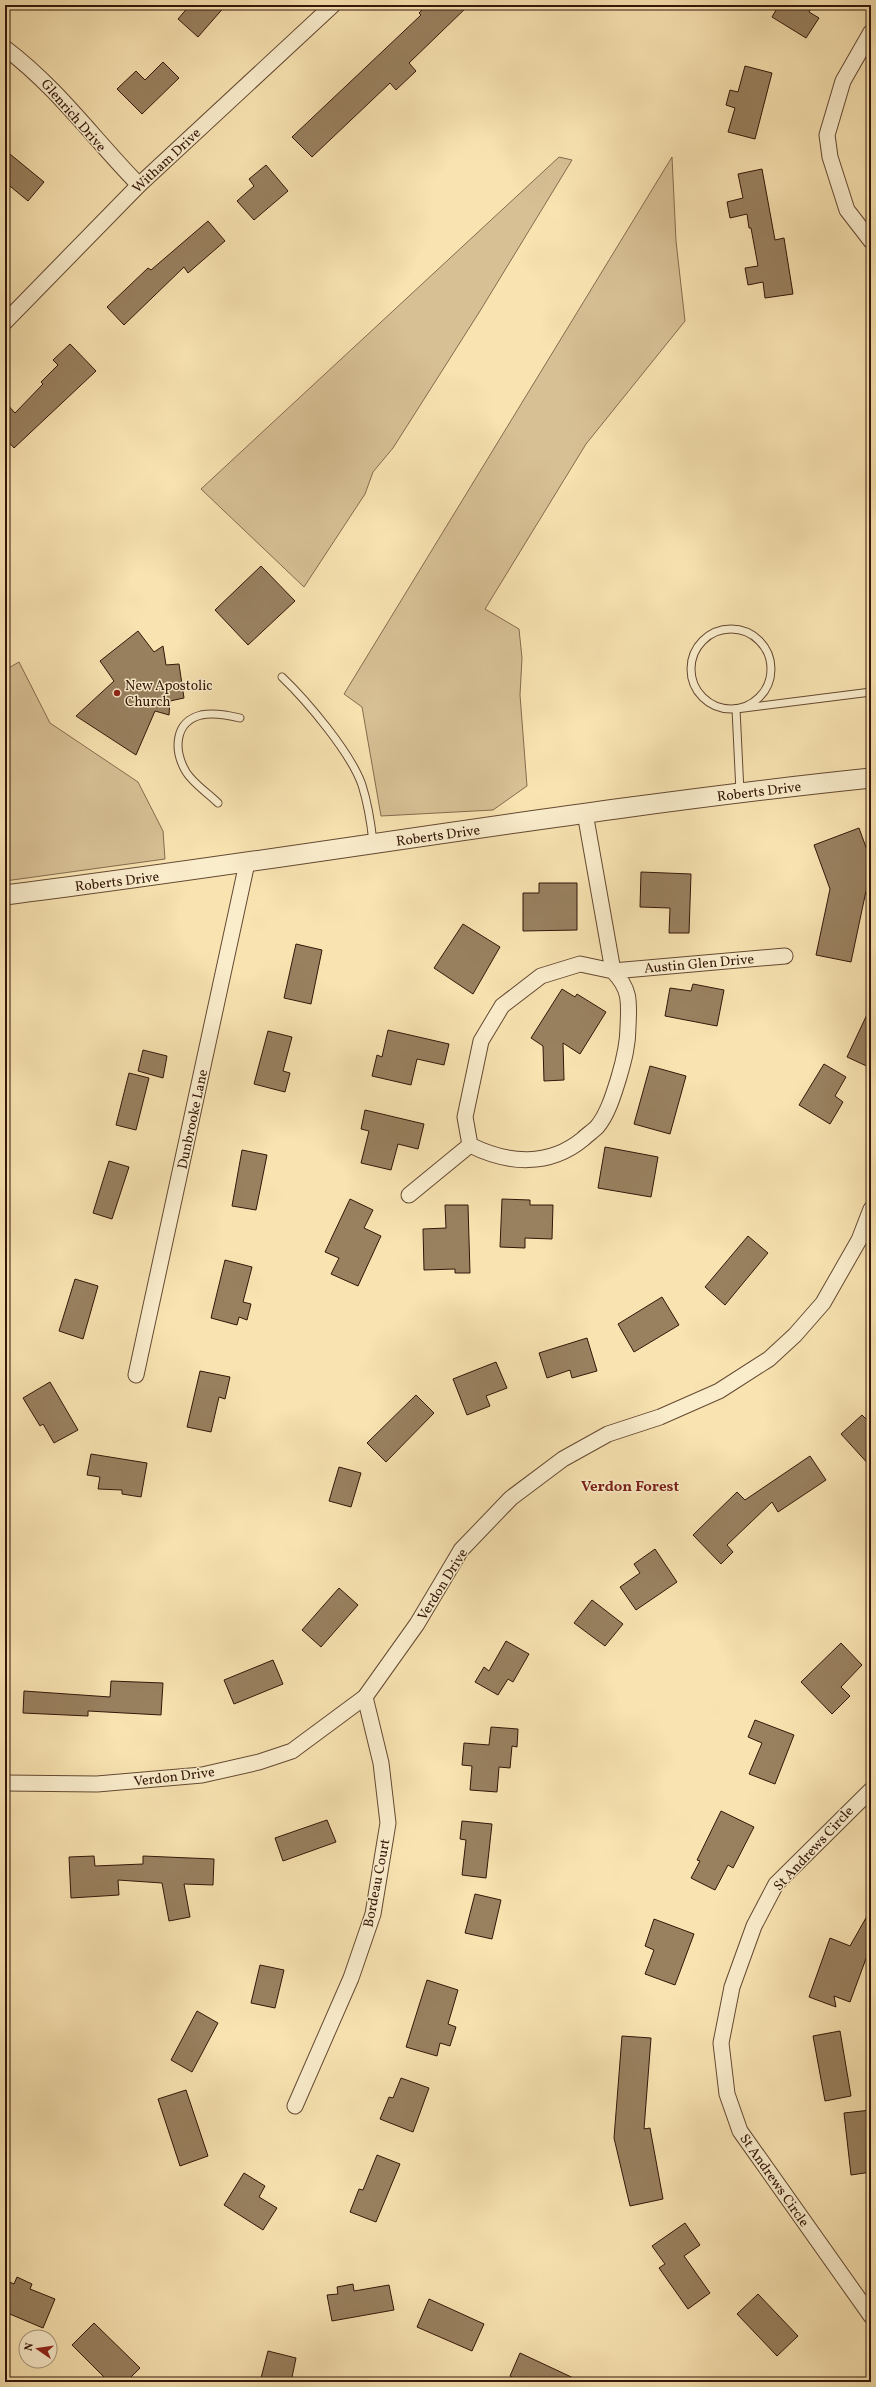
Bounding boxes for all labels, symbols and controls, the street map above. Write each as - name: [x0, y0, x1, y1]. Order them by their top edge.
- street label: Glenrich Drive: [36, 76, 110, 157]
- street label: Witham Drive: [129, 124, 206, 198]
- place label: New Apostolic Church: [125, 677, 213, 712]
- marker: New Apostolic Church: [112, 688, 122, 698]
- street label: Roberts Drive: [716, 778, 803, 807]
- street label: Roberts Drive: [395, 821, 482, 852]
- street label: Roberts Drive: [74, 868, 161, 897]
- street label: Austin Glen Drive: [643, 950, 755, 979]
- street label: Dunbrooke Lane: [174, 1067, 213, 1171]
- district label: Verdon Forest: [581, 1477, 679, 1498]
- street label: Verdon Drive: [414, 1545, 473, 1624]
- street label: Verdon Drive: [133, 1763, 216, 1792]
- street label: St Andrews Circle: [770, 1802, 859, 1896]
- street label: Bordeau Court: [360, 1837, 395, 1929]
- street label: St Andrews Circle: [735, 2131, 813, 2231]
- north arrow: [18, 2329, 58, 2369]
- text: N: [22, 2342, 38, 2353]

